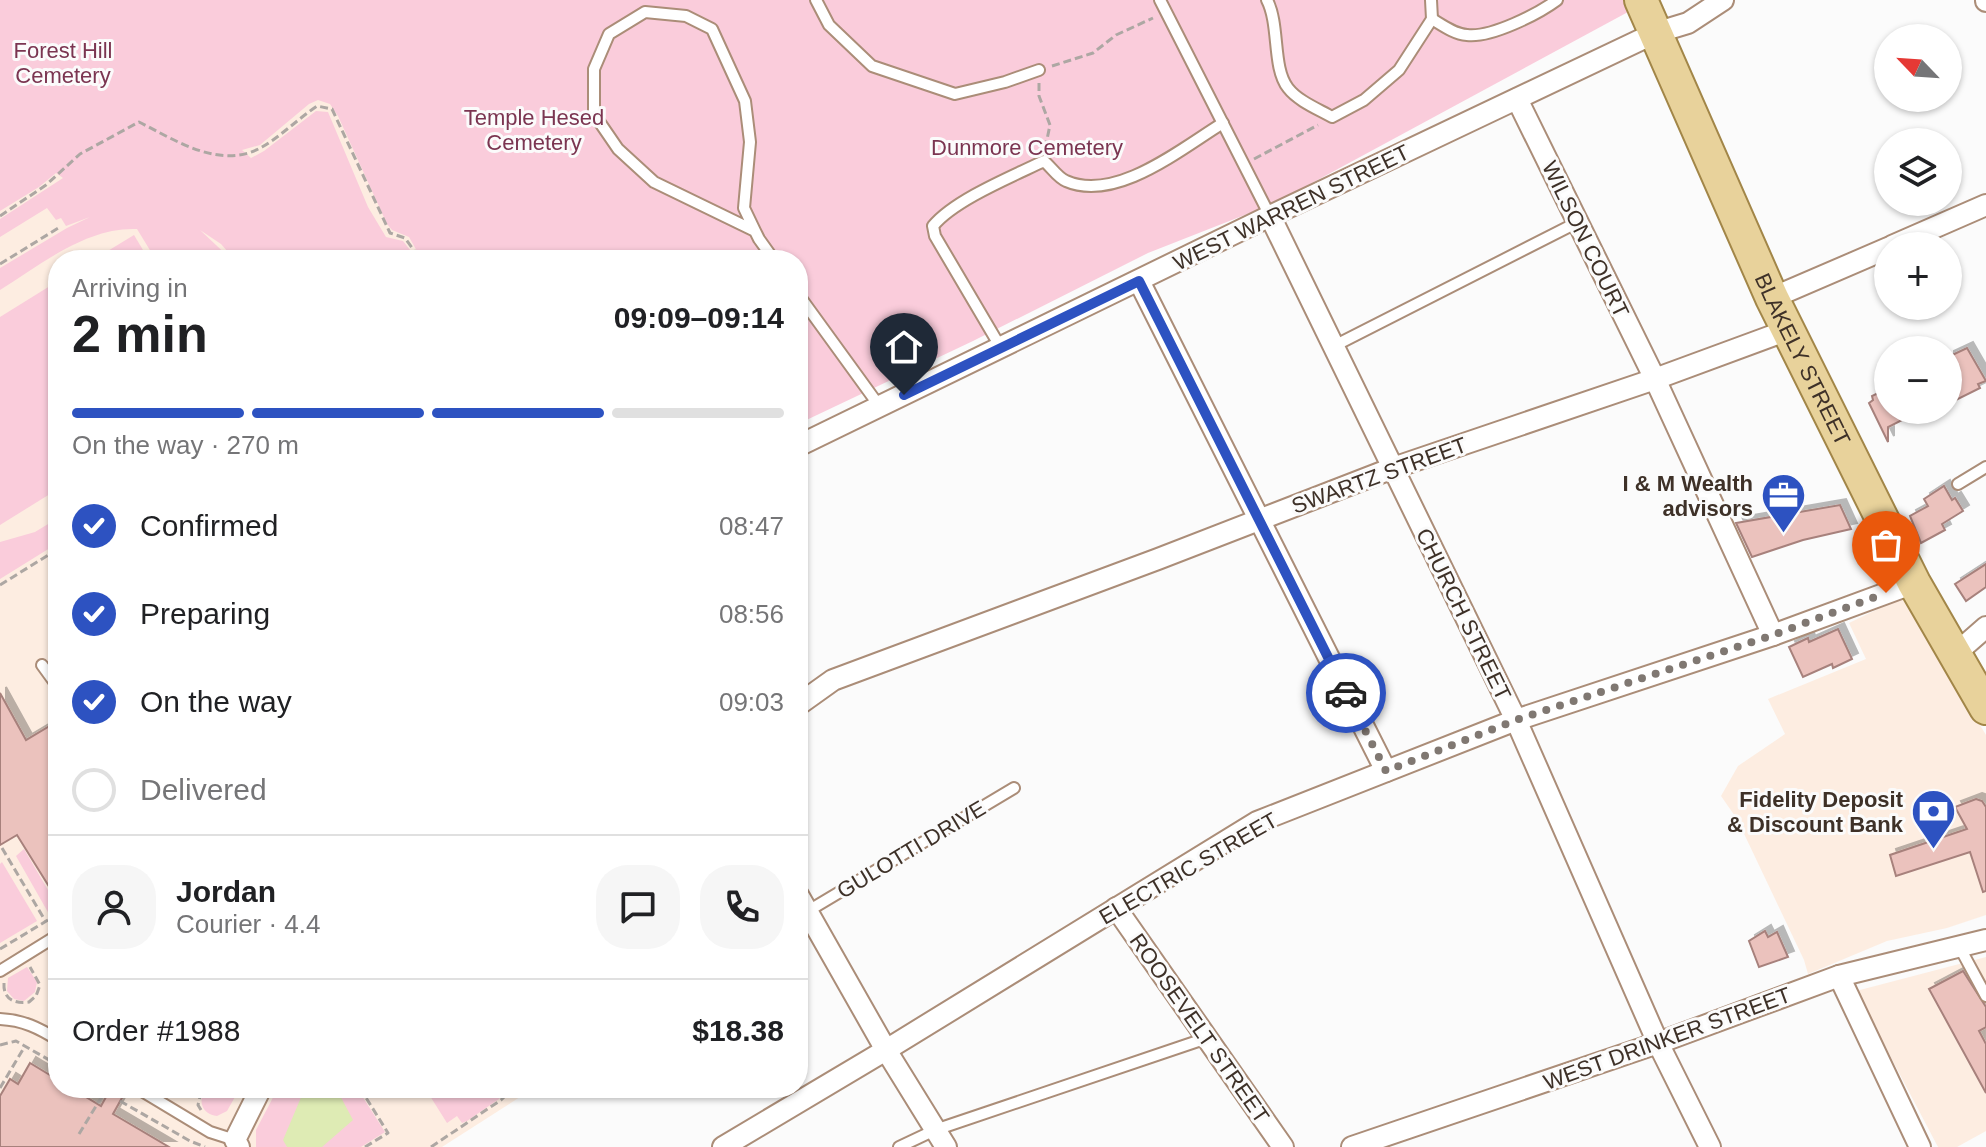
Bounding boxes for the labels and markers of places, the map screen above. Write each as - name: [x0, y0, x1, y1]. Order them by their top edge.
- pin: [870, 313, 938, 395]
- place label: I & M Wealth advisors: [1623, 471, 1753, 521]
- office icon: I & M Wealth advisors: [1760, 472, 1808, 535]
- pin: [1852, 511, 1920, 593]
- place label: Fidelity Deposit & Discount Bank: [1727, 787, 1904, 837]
- bank icon: Fidelity Deposit & Discount Bank: [1910, 788, 1958, 851]

